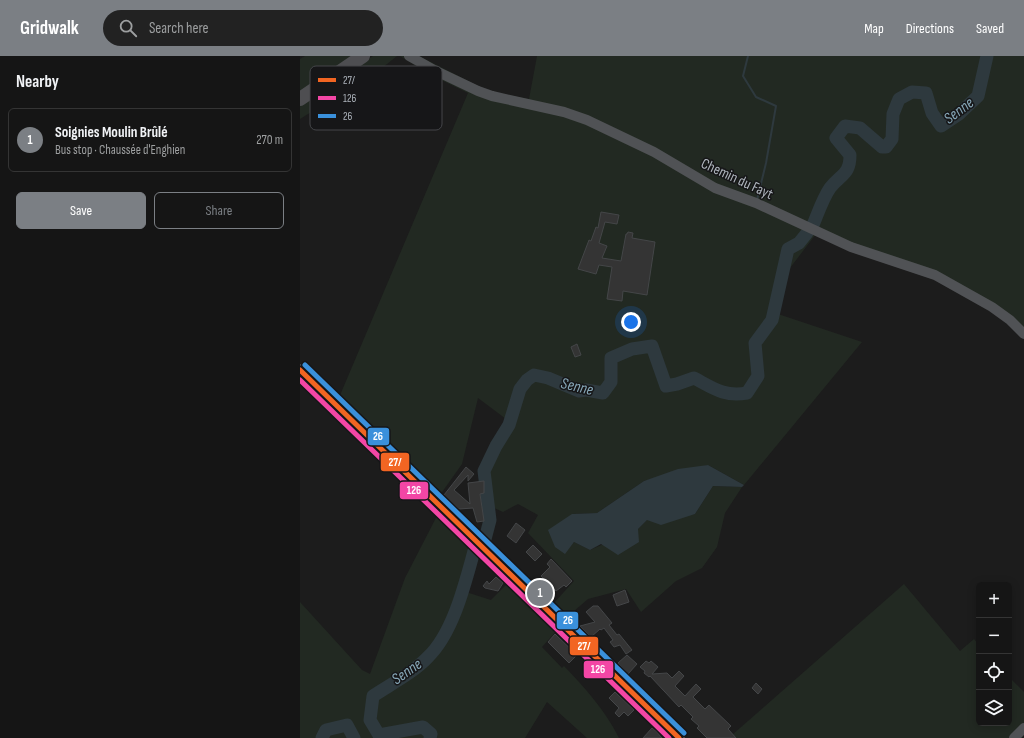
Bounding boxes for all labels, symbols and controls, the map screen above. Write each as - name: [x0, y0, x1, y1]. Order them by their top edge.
- search box: [103, 10, 383, 46]
- text: Gridwalk: [20, 17, 79, 40]
- icon: search: [117, 17, 139, 39]
- text: Search here: [149, 19, 209, 38]
- text: Map: [864, 20, 884, 37]
- text: Directions: [906, 20, 954, 37]
- text: Saved: [976, 20, 1004, 37]
- legend: [310, 66, 442, 130]
- text: Nearby: [16, 72, 59, 92]
- text: 27/: [343, 74, 356, 87]
- text: 126: [343, 92, 357, 105]
- water label: Senne: [940, 94, 978, 128]
- text: 26: [343, 110, 353, 123]
- text: Soignies Moulin Brûlé: [55, 123, 168, 142]
- text: 1: [27, 132, 33, 148]
- text: 270 m: [256, 132, 283, 148]
- text: Bus stop · Chaussée d'Enghien: [55, 142, 185, 158]
- street label: Chemin du Fayt: [698, 154, 776, 204]
- button: Save: [16, 192, 146, 229]
- button: Share: [154, 192, 284, 229]
- your location: [621, 312, 641, 332]
- water label: Senne: [559, 374, 595, 400]
- line badge: 26: [367, 427, 390, 446]
- text: 26: [373, 430, 383, 443]
- line badge: 27/: [380, 452, 410, 472]
- text: 27/: [388, 456, 402, 469]
- line badge: 126: [399, 481, 429, 500]
- text: 126: [407, 484, 421, 497]
- pin: 1: [527, 578, 553, 608]
- map controls: [976, 582, 1012, 726]
- button: +: [976, 582, 1012, 618]
- line badge: 26: [556, 611, 579, 630]
- text: 26: [563, 614, 573, 627]
- button: −: [976, 618, 1012, 654]
- line badge: 27/: [569, 636, 599, 656]
- text: 27/: [577, 640, 591, 653]
- button: locate: [976, 654, 1012, 690]
- water label: Senne: [388, 655, 426, 689]
- line badge: 126: [583, 660, 614, 679]
- text: 126: [591, 663, 605, 676]
- button: layers: [976, 690, 1012, 726]

